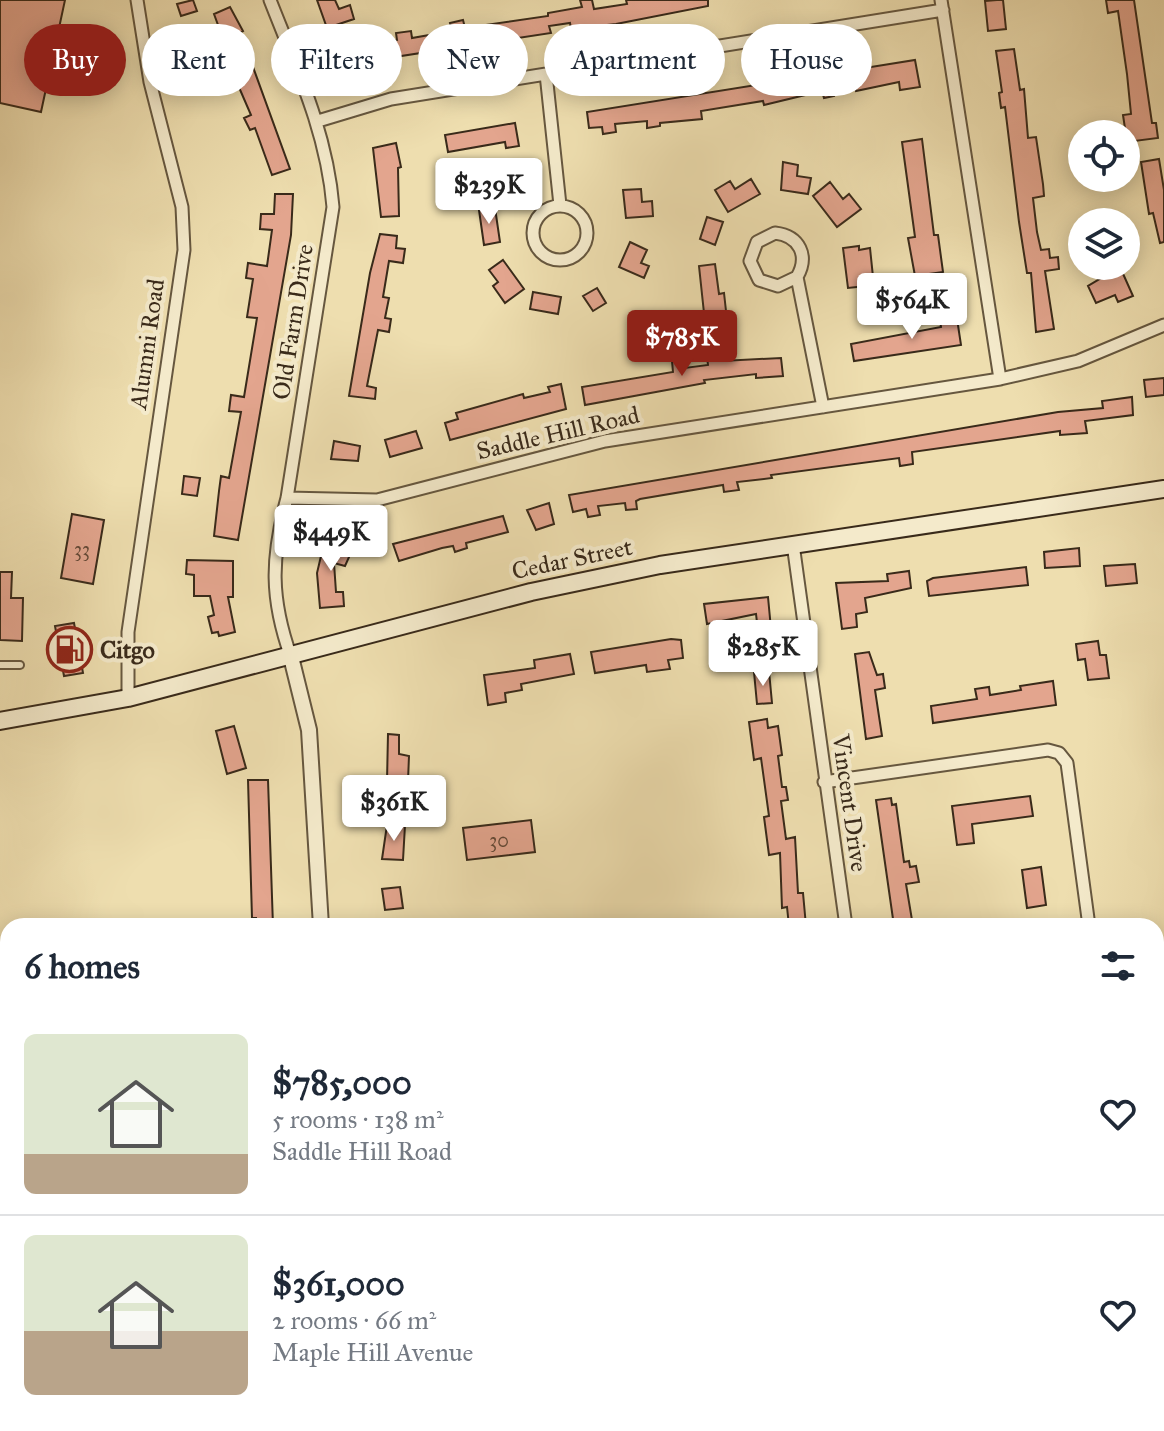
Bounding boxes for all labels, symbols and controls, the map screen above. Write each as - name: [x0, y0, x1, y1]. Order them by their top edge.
- chip: Buy: [24, 24, 126, 96]
- chip: Rent: [142, 24, 255, 96]
- chip: Filters: [271, 24, 402, 96]
- chip: New: [418, 24, 528, 96]
- chip: Apartment: [544, 24, 725, 96]
- chip: House: [741, 24, 872, 96]
- map controls: [1068, 120, 1140, 280]
- button: locate: [1068, 120, 1140, 192]
- pin: $239K: [433, 158, 545, 226]
- text: $239K: [453, 168, 525, 200]
- button: layers: [1068, 208, 1140, 280]
- street label: Old Farm Drive: [266, 242, 320, 402]
- pin: $564K: [856, 273, 968, 341]
- street label: Alumni Road: [123, 277, 171, 412]
- text: $564K: [875, 283, 949, 315]
- pin: $785K: [626, 310, 738, 378]
- text: $785K: [645, 320, 719, 352]
- street label: Saddle Hill Road: [474, 400, 642, 466]
- pin: $449K: [275, 505, 387, 573]
- text: $449K: [293, 515, 369, 547]
- street label: Cedar Street: [509, 532, 635, 586]
- house number: 33: [74, 537, 90, 561]
- pin: $285K: [707, 620, 819, 688]
- fuel station icon: Citgo: [45, 626, 93, 674]
- text: $285K: [727, 630, 799, 662]
- place label: Citgo: [100, 635, 155, 665]
- street label: Vincent Drive: [825, 731, 874, 874]
- pin: $361K: [338, 775, 450, 843]
- text: $361K: [360, 785, 428, 817]
- house number: 30: [489, 828, 509, 852]
- icon: filters: [1096, 944, 1140, 988]
- text: 6 homes: [24, 946, 140, 987]
- text: $785,000: [272, 1062, 412, 1103]
- icon: home: [88, 1066, 184, 1162]
- icon: heart: [1096, 1092, 1140, 1136]
- text: 5 rooms · 138 m²: [272, 1103, 444, 1135]
- text: Saddle Hill Road: [272, 1135, 452, 1167]
- text: $361,000: [272, 1263, 405, 1304]
- icon: home: [88, 1267, 184, 1363]
- icon: heart: [1096, 1293, 1140, 1337]
- text: 2 rooms · 66 m²: [272, 1304, 436, 1336]
- text: Maple Hill Avenue: [272, 1336, 473, 1368]

